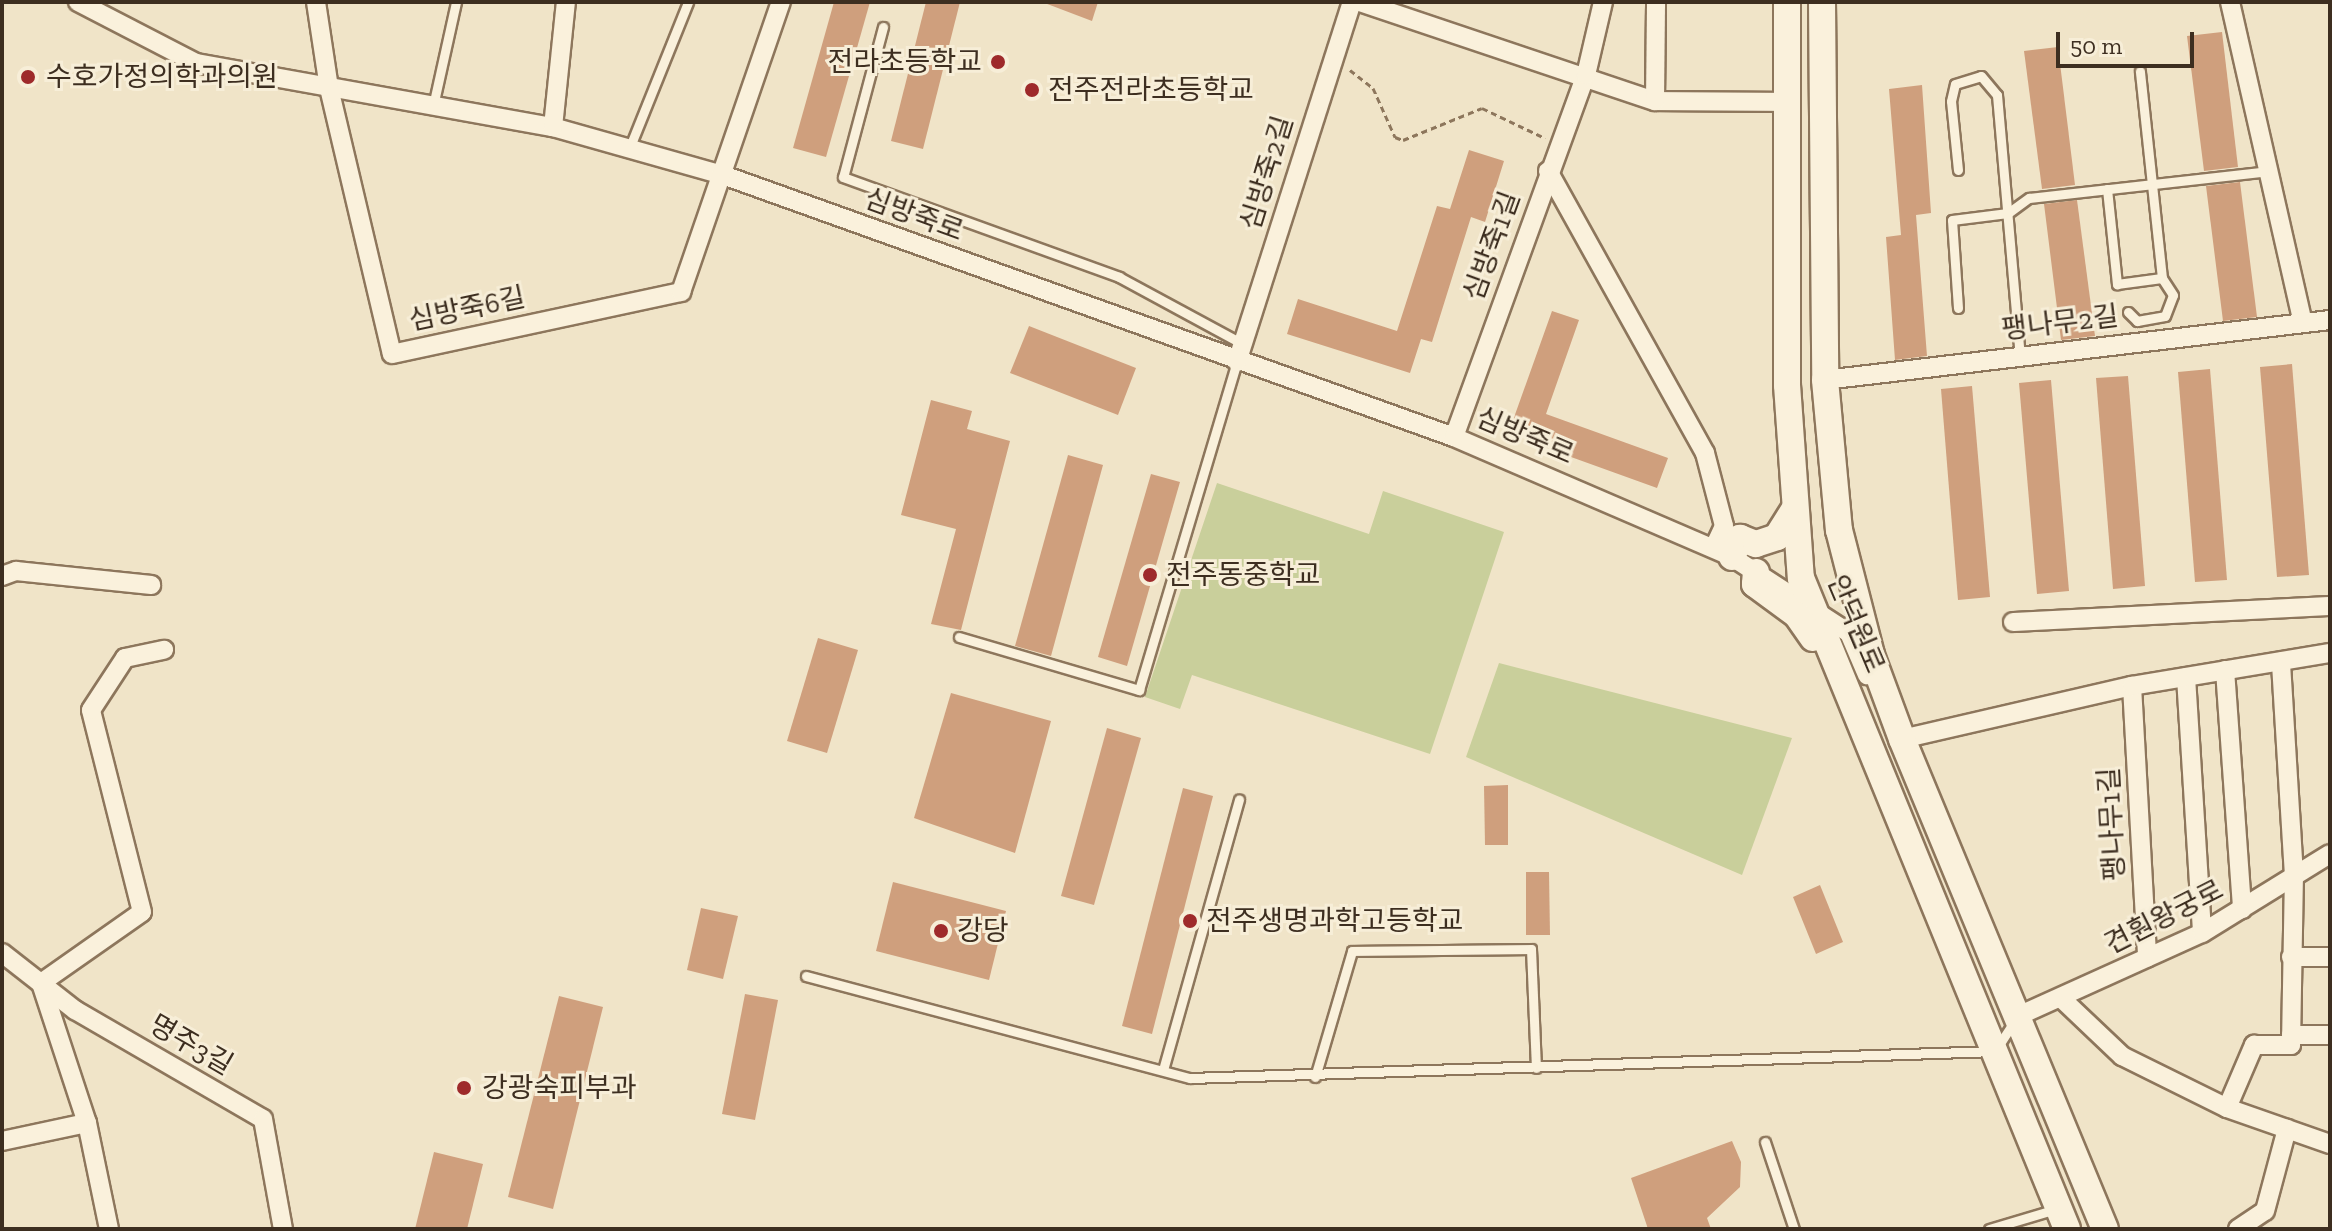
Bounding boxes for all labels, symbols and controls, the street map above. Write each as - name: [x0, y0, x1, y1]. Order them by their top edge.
- scale bar: [2060, 16, 2198, 66]
- text: 50 m: [2070, 31, 2122, 60]
- place label: 전라초등학교: [827, 45, 982, 79]
- marker: 전라초등학교: [989, 53, 1007, 71]
- place label: 수호가정의학과의원: [46, 60, 278, 94]
- marker: 수호가정의학과의원: [17, 66, 39, 88]
- place label: 전주전라초등학교: [1048, 73, 1254, 107]
- marker: 전주전라초등학교: [1023, 81, 1041, 99]
- street label: 심방죽2길: [1234, 112, 1300, 234]
- street label: 심방죽로: [860, 182, 968, 248]
- street label: 심방죽1길: [1457, 187, 1527, 305]
- street label: 심방죽6길: [406, 280, 528, 338]
- street label: 팽나무2길: [2000, 299, 2120, 347]
- street label: 심방죽로: [1471, 400, 1579, 472]
- place label: 전주동중학교: [1166, 558, 1321, 592]
- marker: 전주동중학교: [1141, 566, 1159, 584]
- street label: 안덕원로: [1820, 570, 1892, 678]
- street label: 팽나무1길: [2092, 766, 2132, 882]
- street label: 견훤왕궁로: [2099, 873, 2229, 961]
- place label: 전주생명과학고등학교: [1206, 904, 1464, 938]
- marker: 전주생명과학고등학교: [1181, 912, 1199, 930]
- place label: 강당: [957, 914, 1009, 948]
- marker: 강당: [932, 922, 950, 940]
- street label: 명주3길: [143, 1008, 239, 1082]
- place label: 강광숙피부과: [482, 1071, 637, 1105]
- marker: 강광숙피부과: [453, 1077, 475, 1099]

